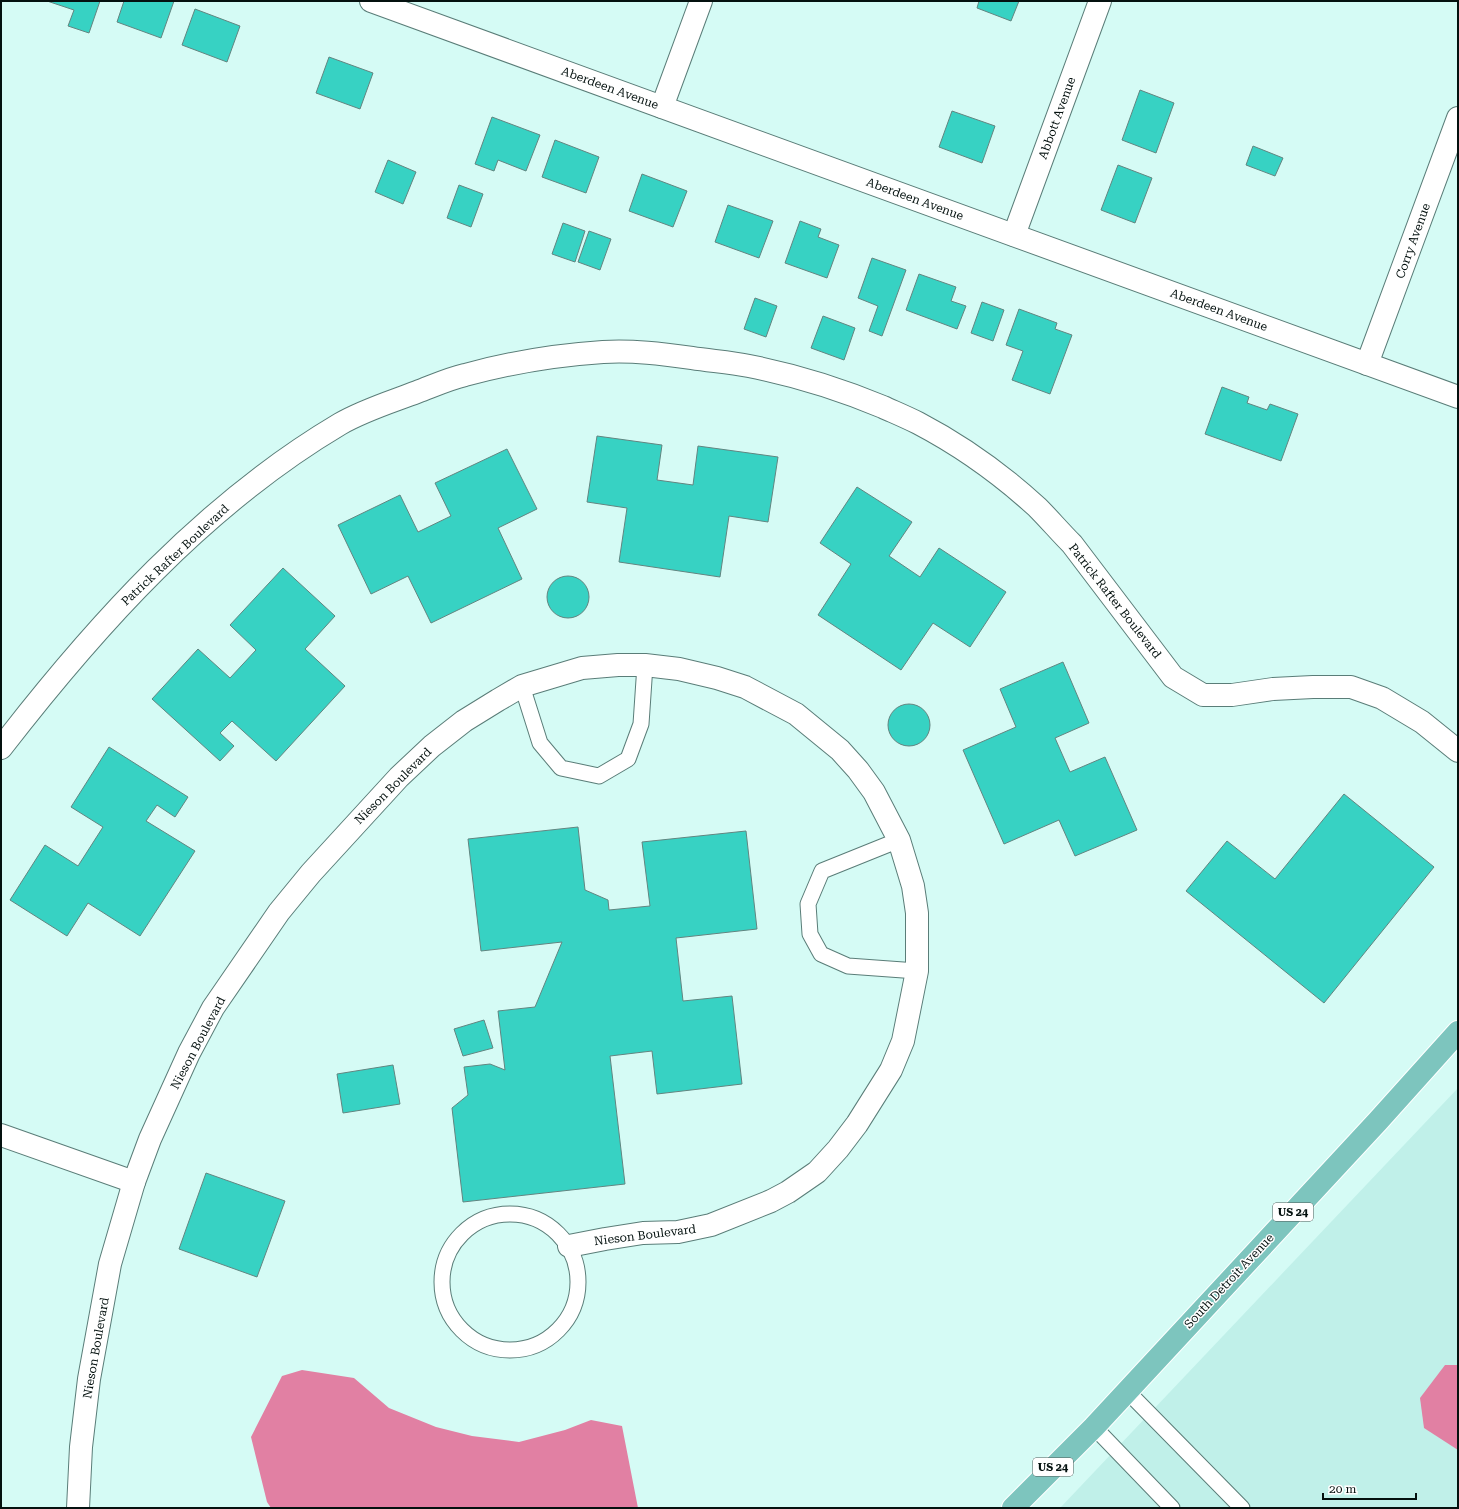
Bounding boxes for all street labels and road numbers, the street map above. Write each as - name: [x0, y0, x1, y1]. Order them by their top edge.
- street label: Aberdeen Avenue: [559, 64, 661, 112]
- street label: Abbott Avenue: [1036, 75, 1079, 161]
- street label: Aberdeen Avenue: [864, 175, 966, 223]
- street label: Corry Avenue: [1393, 201, 1433, 281]
- street label: Aberdeen Avenue: [1168, 286, 1270, 334]
- street label: Patrick Rafter Boulevard: [118, 501, 232, 608]
- street label: Patrick Rafter Boulevard: [1066, 541, 1164, 661]
- street label: Nieson Boulevard: [352, 745, 434, 827]
- street label: Nieson Boulevard: [168, 994, 228, 1092]
- road number: US 24: [1273, 1203, 1313, 1221]
- street label: Nieson Boulevard: [593, 1222, 697, 1248]
- street label: South Detroit Avenue: [1181, 1230, 1277, 1331]
- street label: Nieson Boulevard: [80, 1296, 112, 1400]
- road number: US 24: [1033, 1458, 1073, 1476]

